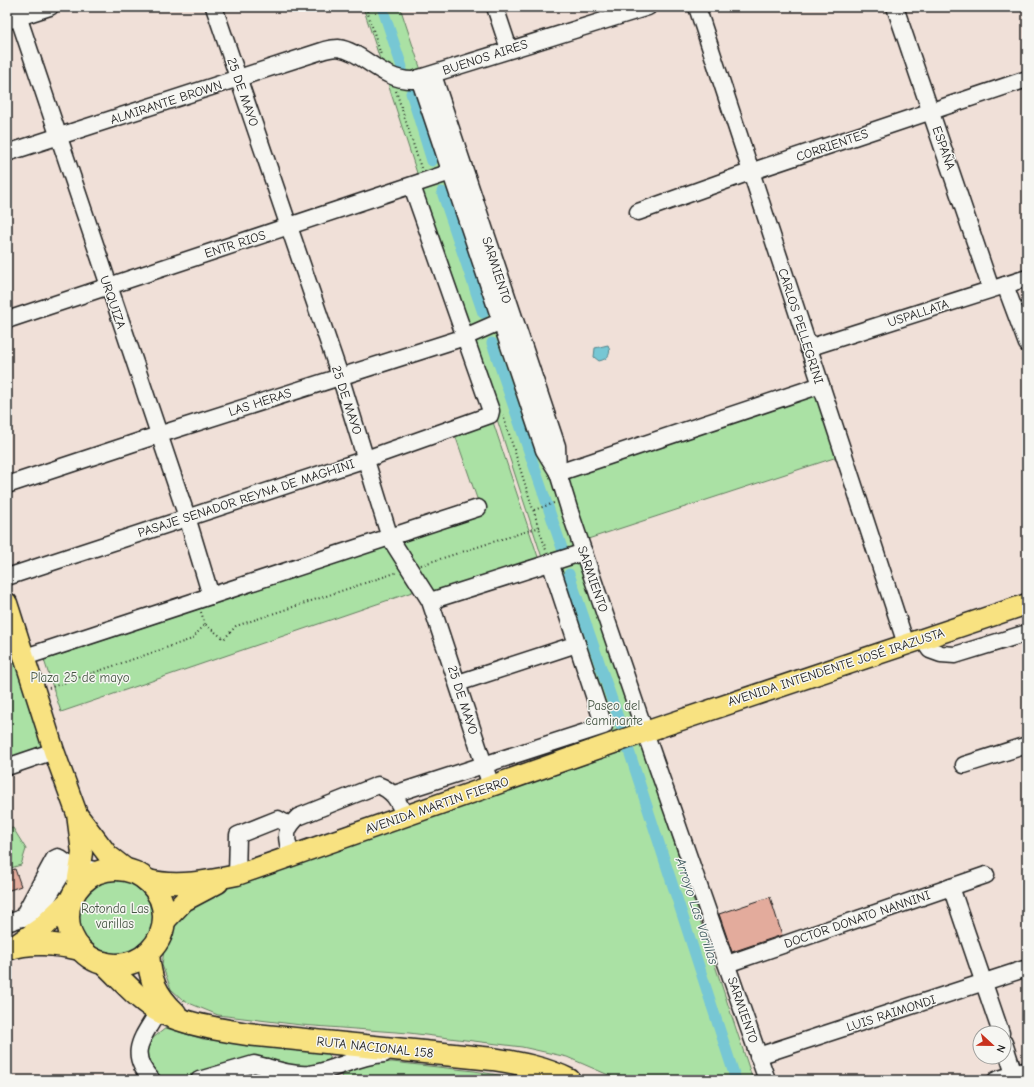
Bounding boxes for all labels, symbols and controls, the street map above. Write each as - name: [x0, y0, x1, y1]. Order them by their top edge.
- street label: BUENOS AIRES: [440, 36, 530, 78]
- street label: 25 DE MAYO: [224, 56, 262, 128]
- street label: ALMIRANTE BROWN: [108, 77, 224, 127]
- street label: ESPAÑA: [930, 124, 960, 172]
- street label: CORRIENTES: [794, 126, 870, 164]
- street label: ENTR RIOS: [203, 227, 267, 261]
- street label: SARMIENTO: [479, 235, 515, 305]
- street label: CARLOS PELLEGRINI: [775, 266, 827, 386]
- street label: URQUIZA: [97, 273, 129, 331]
- street label: USPALLATA: [886, 296, 951, 330]
- street label: 25 DE MAYO: [329, 364, 365, 436]
- street label: LAS HERAS: [227, 385, 293, 419]
- street label: PASAJE SENADOR REYNA DE MAGHINI: [136, 456, 356, 540]
- street label: SARMIENTO: [575, 544, 611, 614]
- street label: AVENIDA INTENDENTE JOSÉ IRAZUSTA: [725, 624, 947, 709]
- street label: 25 DE MAYO: [445, 664, 481, 736]
- park label: Plaza 25 de mayo: [30, 670, 130, 685]
- park label: Paseo del caminante: [585, 698, 643, 728]
- street label: AVENIDA MARTIN FIERRO: [363, 773, 511, 837]
- water label: Arroyo Las Varillas: [671, 855, 722, 967]
- street label: DOCTOR DONATO NANNINI: [782, 887, 932, 951]
- park label: Rotonda Las varillas: [81, 901, 149, 931]
- street label: SARMIENTO: [725, 975, 761, 1045]
- street label: LUIS RAIMONDI: [845, 992, 937, 1034]
- north arrow: [972, 1025, 1012, 1065]
- street label: RUTA NACIONAL 158: [316, 1033, 434, 1061]
- text: N: [993, 1043, 1008, 1054]

